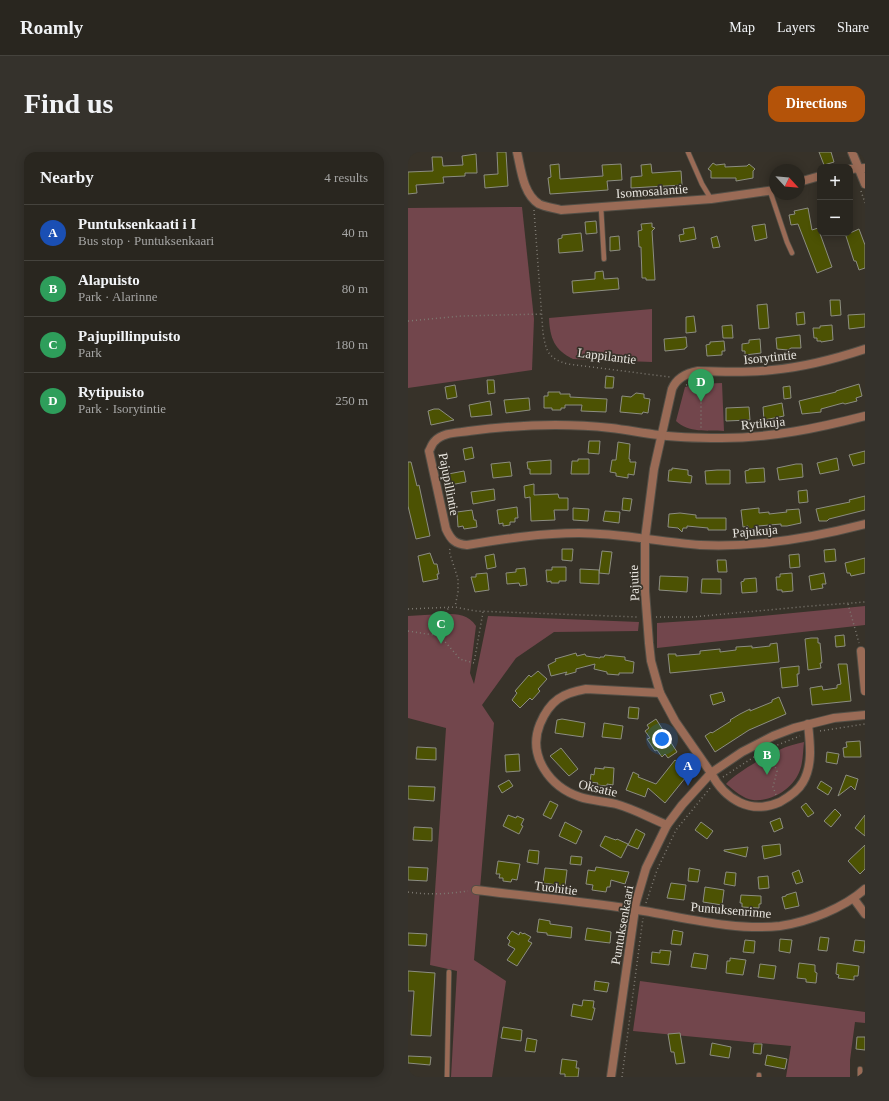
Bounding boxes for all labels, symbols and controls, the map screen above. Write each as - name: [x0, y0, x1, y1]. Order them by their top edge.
- text: Roamly: [20, 17, 83, 38]
- text: Map: [729, 20, 755, 35]
- text: Layers: [777, 20, 815, 35]
- text: Share: [837, 20, 869, 35]
- button: Directions: [768, 86, 865, 122]
- text: Find us: [24, 88, 114, 119]
- north arrow: [769, 164, 805, 200]
- map controls: [817, 164, 853, 236]
- button: +: [817, 164, 853, 200]
- text: Nearby: [40, 168, 94, 187]
- text: 4 results: [324, 170, 368, 185]
- street label: Isomosalantie: [615, 181, 689, 201]
- button: −: [817, 200, 853, 236]
- text: Puntuksenkaati i I: [78, 216, 196, 232]
- text: A: [48, 225, 58, 240]
- text: 40 m: [342, 225, 368, 240]
- text: Bus stop · Puntuksenkaari: [78, 233, 214, 248]
- text: Alapuisto: [78, 272, 140, 288]
- text: B: [49, 281, 57, 296]
- text: 80 m: [342, 281, 368, 296]
- text: Park · Alarinne: [78, 289, 157, 304]
- text: Pajupillinpuisto: [78, 328, 181, 344]
- text: C: [48, 337, 58, 352]
- text: 180 m: [335, 337, 368, 352]
- text: Park: [78, 345, 102, 360]
- street label: Lappilantie: [577, 345, 638, 367]
- street label: Isorytintie: [743, 347, 798, 367]
- pin: D: [688, 369, 714, 402]
- text: Rytipuisto: [78, 384, 144, 400]
- text: D: [48, 393, 58, 408]
- text: 250 m: [335, 393, 368, 408]
- text: Park · Isorytintie: [78, 401, 166, 416]
- street label: Rytikuja: [740, 414, 786, 432]
- street label: Pajupillintie: [436, 451, 462, 517]
- street label: Pajukuja: [732, 522, 779, 540]
- street label: Pajutie: [626, 564, 642, 601]
- pin: C: [428, 611, 454, 644]
- your location: [652, 729, 672, 749]
- pin: B: [754, 742, 780, 775]
- pin: A: [675, 753, 701, 786]
- street label: Oksatie: [577, 776, 619, 800]
- street label: Tuohitie: [533, 878, 579, 898]
- street label: Puntuksenkaari: [608, 884, 636, 966]
- street label: Puntuksenrinne: [690, 899, 772, 921]

